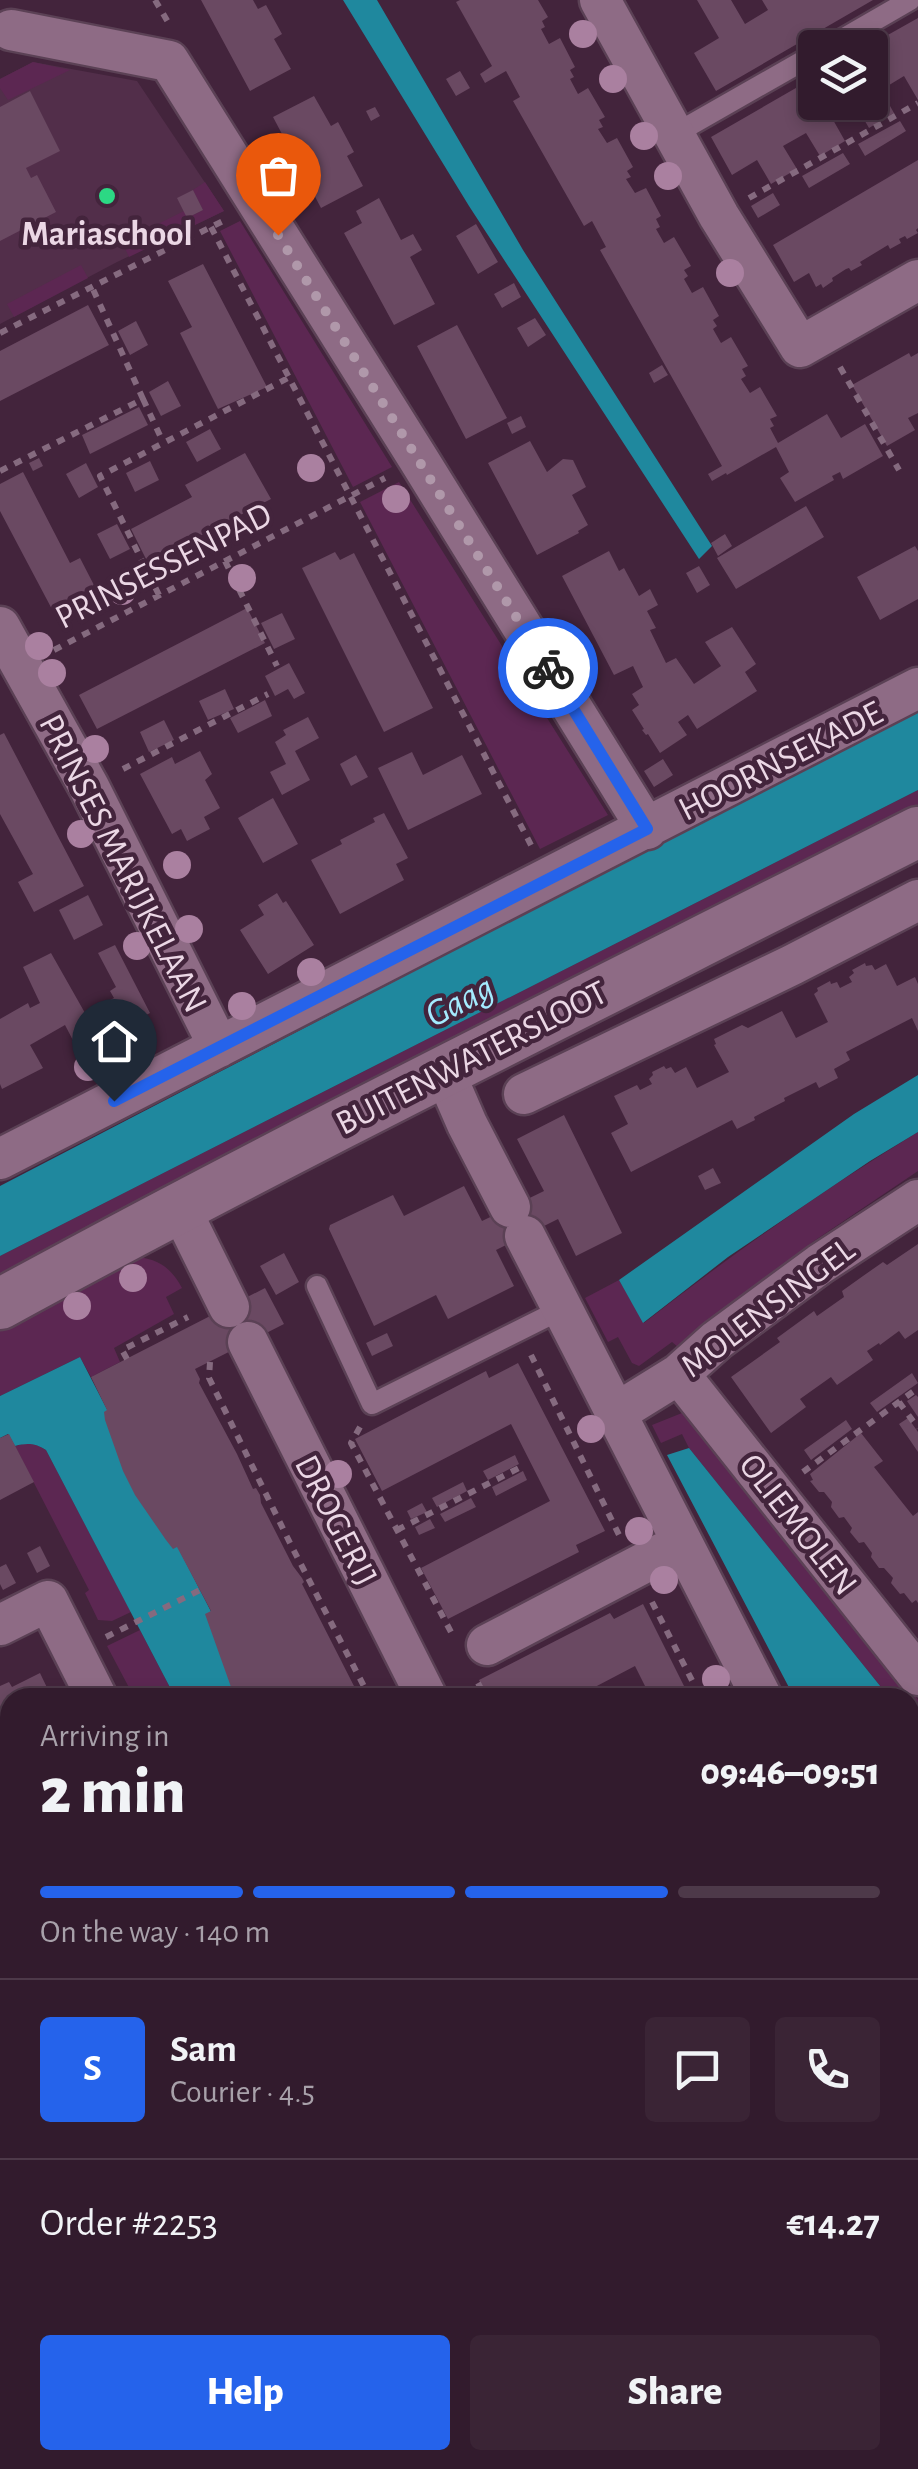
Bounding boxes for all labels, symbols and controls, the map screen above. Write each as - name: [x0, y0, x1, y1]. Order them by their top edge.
- map controls: [798, 30, 888, 120]
- button: layers: [798, 30, 888, 120]
- pin: [236, 133, 321, 236]
- icon: bag: [251, 148, 306, 203]
- marker: Mariaschool: [96, 185, 118, 207]
- place label: Mariaschool: [21, 217, 193, 252]
- street label: PRINSESSENPAD: [50, 497, 277, 636]
- courier: [498, 618, 598, 718]
- icon: bike: [521, 641, 576, 696]
- street label: HOORNSEKADE: [673, 695, 888, 828]
- street label: PRINSES MARIJKELAAN: [32, 709, 213, 1018]
- water label: Gaag: [420, 969, 500, 1035]
- street label: BUITENWATERSLOOT: [330, 975, 613, 1142]
- pin: [72, 999, 157, 1102]
- icon: home: [87, 1014, 142, 1069]
- street label: MOLENSINGEL: [675, 1232, 861, 1384]
- street label: OLIEMOLEN: [732, 1448, 863, 1602]
- street label: DROGERIJ: [288, 1450, 383, 1592]
- text: Arriving in: [40, 1720, 169, 1752]
- text: 09:46–09:51: [700, 1754, 880, 1792]
- text: 2 min: [40, 1760, 186, 1825]
- text: On the way · 140 m: [40, 1916, 270, 1948]
- button: chat: [645, 2017, 750, 2122]
- button: phone: [775, 2017, 880, 2122]
- text: Sam: [170, 2031, 237, 2069]
- text: S: [83, 2050, 102, 2088]
- text: Courier · 4.5: [170, 2076, 315, 2108]
- text: Order #2253: [40, 2205, 218, 2243]
- text: €14.27: [786, 2205, 880, 2243]
- button: Help: [40, 2335, 450, 2450]
- button: Share: [470, 2335, 880, 2450]

